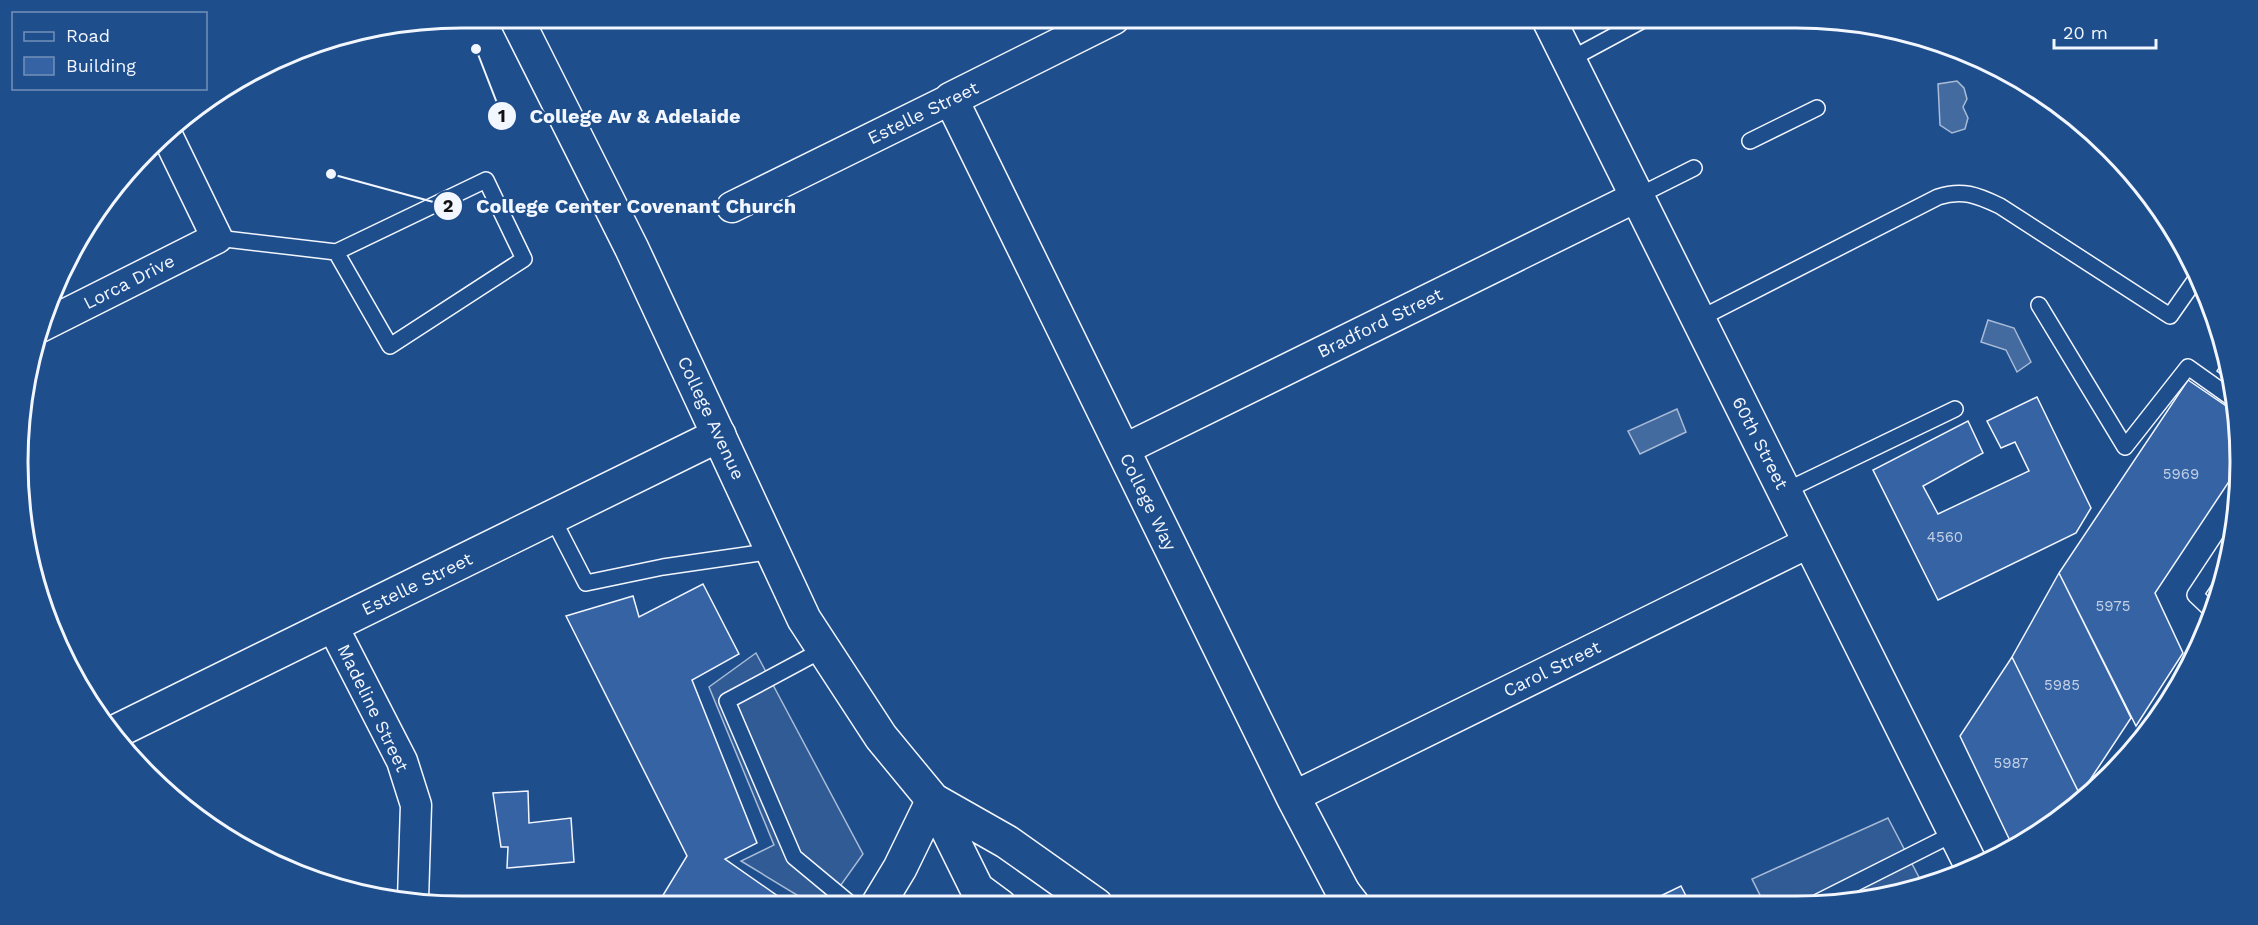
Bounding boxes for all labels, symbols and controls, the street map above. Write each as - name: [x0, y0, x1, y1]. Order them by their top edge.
- legend: [12, 12, 207, 90]
- scale bar: [2054, 12, 2156, 50]
- text: 20 m: [2063, 22, 2108, 43]
- text: Road: [66, 25, 110, 46]
- text: Building: [66, 55, 136, 76]
- street label: Estelle Street: [864, 76, 982, 148]
- callout: College Av & Adelaide: [487, 97, 754, 135]
- text: College Av & Adelaide: [529, 104, 741, 128]
- text: 1: [498, 105, 506, 126]
- callout: College Center Covenant Church: [433, 187, 808, 225]
- text: College Center Covenant Church: [476, 194, 796, 218]
- text: 2: [443, 195, 453, 216]
- street label: Lorca Drive: [80, 250, 178, 313]
- street label: Bradford Street: [1314, 283, 1446, 362]
- street label: College Avenue: [674, 353, 749, 483]
- street label: 60th Street: [1728, 393, 1793, 493]
- street label: College Way: [1116, 450, 1181, 555]
- house number: 5969: [2163, 465, 2199, 483]
- house number: 4560: [1927, 528, 1963, 546]
- street label: Estelle Street: [358, 547, 476, 619]
- house number: 5975: [2096, 597, 2130, 615]
- street label: Carol Street: [1500, 636, 1604, 701]
- street label: Madeline Street: [333, 641, 414, 775]
- house number: 5985: [2044, 676, 2080, 694]
- house number: 5987: [1993, 754, 2029, 772]

